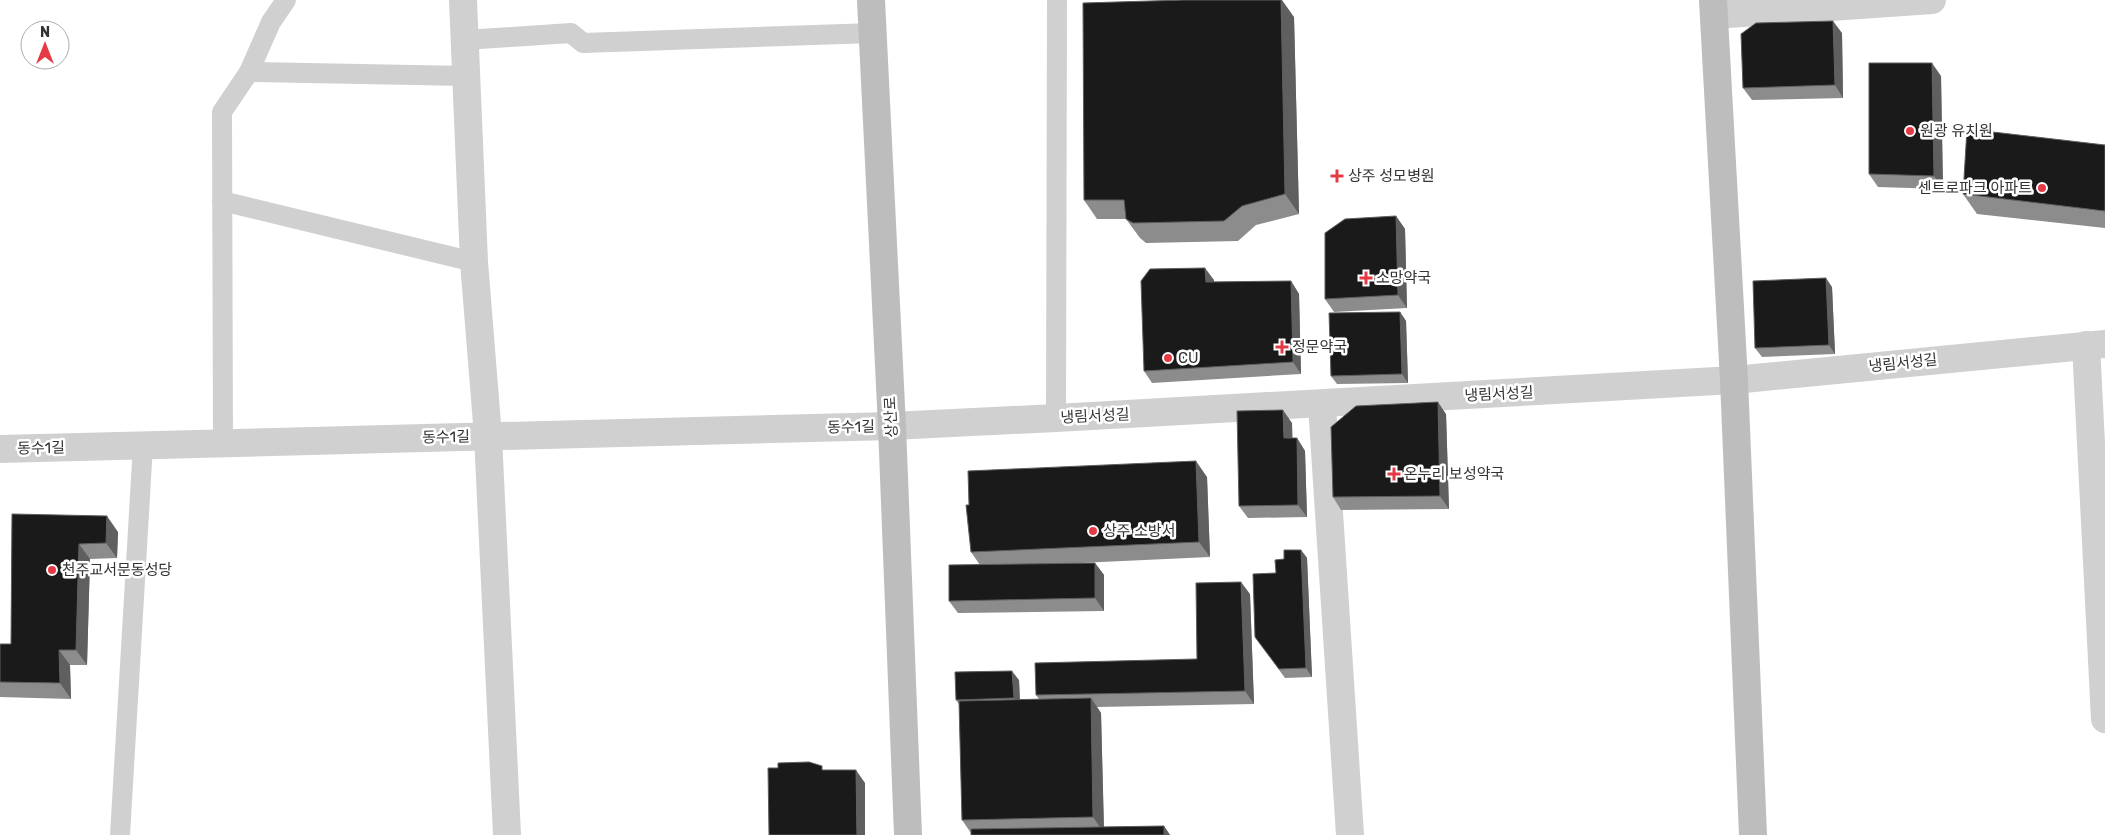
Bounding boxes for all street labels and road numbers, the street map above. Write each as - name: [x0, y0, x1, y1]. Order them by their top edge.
- street label: 냉림서성길: [1868, 350, 1938, 376]
- street label: 냉림서성길: [1464, 383, 1534, 405]
- street label: 상산로: [881, 396, 901, 438]
- street label: 냉림서성길: [1060, 405, 1130, 427]
- street label: 동수1길: [827, 418, 875, 436]
- street label: 동수1길: [422, 428, 470, 446]
- street label: 동수1길: [17, 439, 65, 457]

